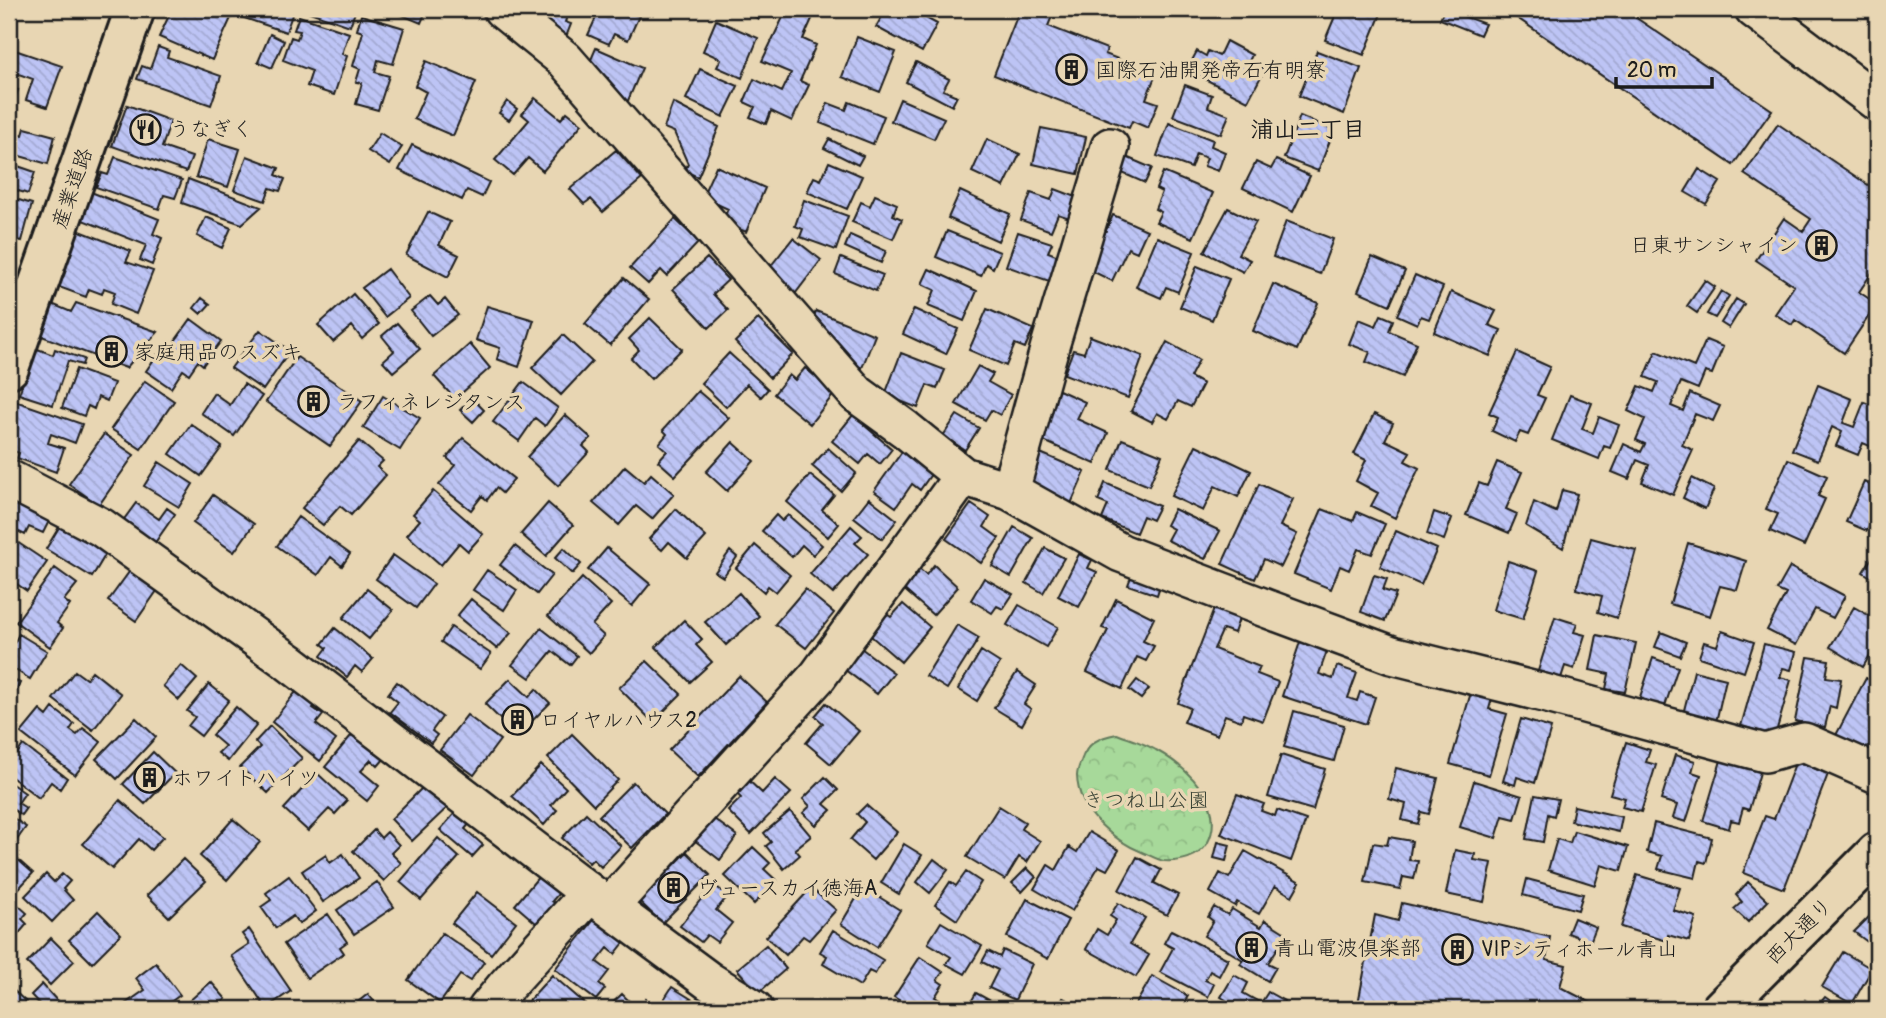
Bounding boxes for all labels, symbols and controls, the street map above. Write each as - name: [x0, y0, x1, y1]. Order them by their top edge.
- scale bar: [1616, 46, 1713, 90]
- building icon: 国際石油開発帝石有明寮: [1055, 53, 1089, 87]
- place label: 国際石油開発帝石有明寮: [1095, 57, 1326, 84]
- text: 20 m: [1627, 57, 1676, 84]
- restaurant icon: うなぎく: [129, 112, 163, 146]
- district label: 浦山二丁目: [1251, 115, 1366, 144]
- place label: うなぎく: [169, 116, 253, 143]
- street label: 産業道路: [46, 144, 99, 232]
- building icon: 日東サンシャイン: [1804, 228, 1838, 262]
- place label: 日東サンシャイン: [1630, 232, 1798, 259]
- building icon: 家庭用品のスズキ: [94, 335, 128, 369]
- place label: 家庭用品のスズキ: [134, 339, 302, 366]
- building icon: ラフィネレジタンス: [297, 385, 331, 419]
- place label: ラフィネレジタンス: [337, 389, 525, 416]
- building icon: ロイヤルハウス2: [500, 703, 534, 737]
- place label: ロイヤルハウス2: [540, 707, 697, 734]
- building icon: ホワイトハイツ: [132, 761, 166, 795]
- place label: ホワイトハイツ: [172, 765, 319, 792]
- park label: きつね山公園: [1083, 787, 1209, 814]
- building icon: ヴュースカイ徳海A: [657, 871, 691, 905]
- place label: ヴュースカイ徳海A: [697, 875, 877, 902]
- street label: 西大通り: [1760, 892, 1839, 971]
- building icon: 青山電波倶楽部: [1234, 931, 1268, 965]
- building icon: VIPシティホール青山: [1441, 932, 1475, 966]
- place label: 青山電波倶楽部: [1274, 935, 1421, 962]
- place label: VIPシティホール青山: [1481, 936, 1678, 963]

